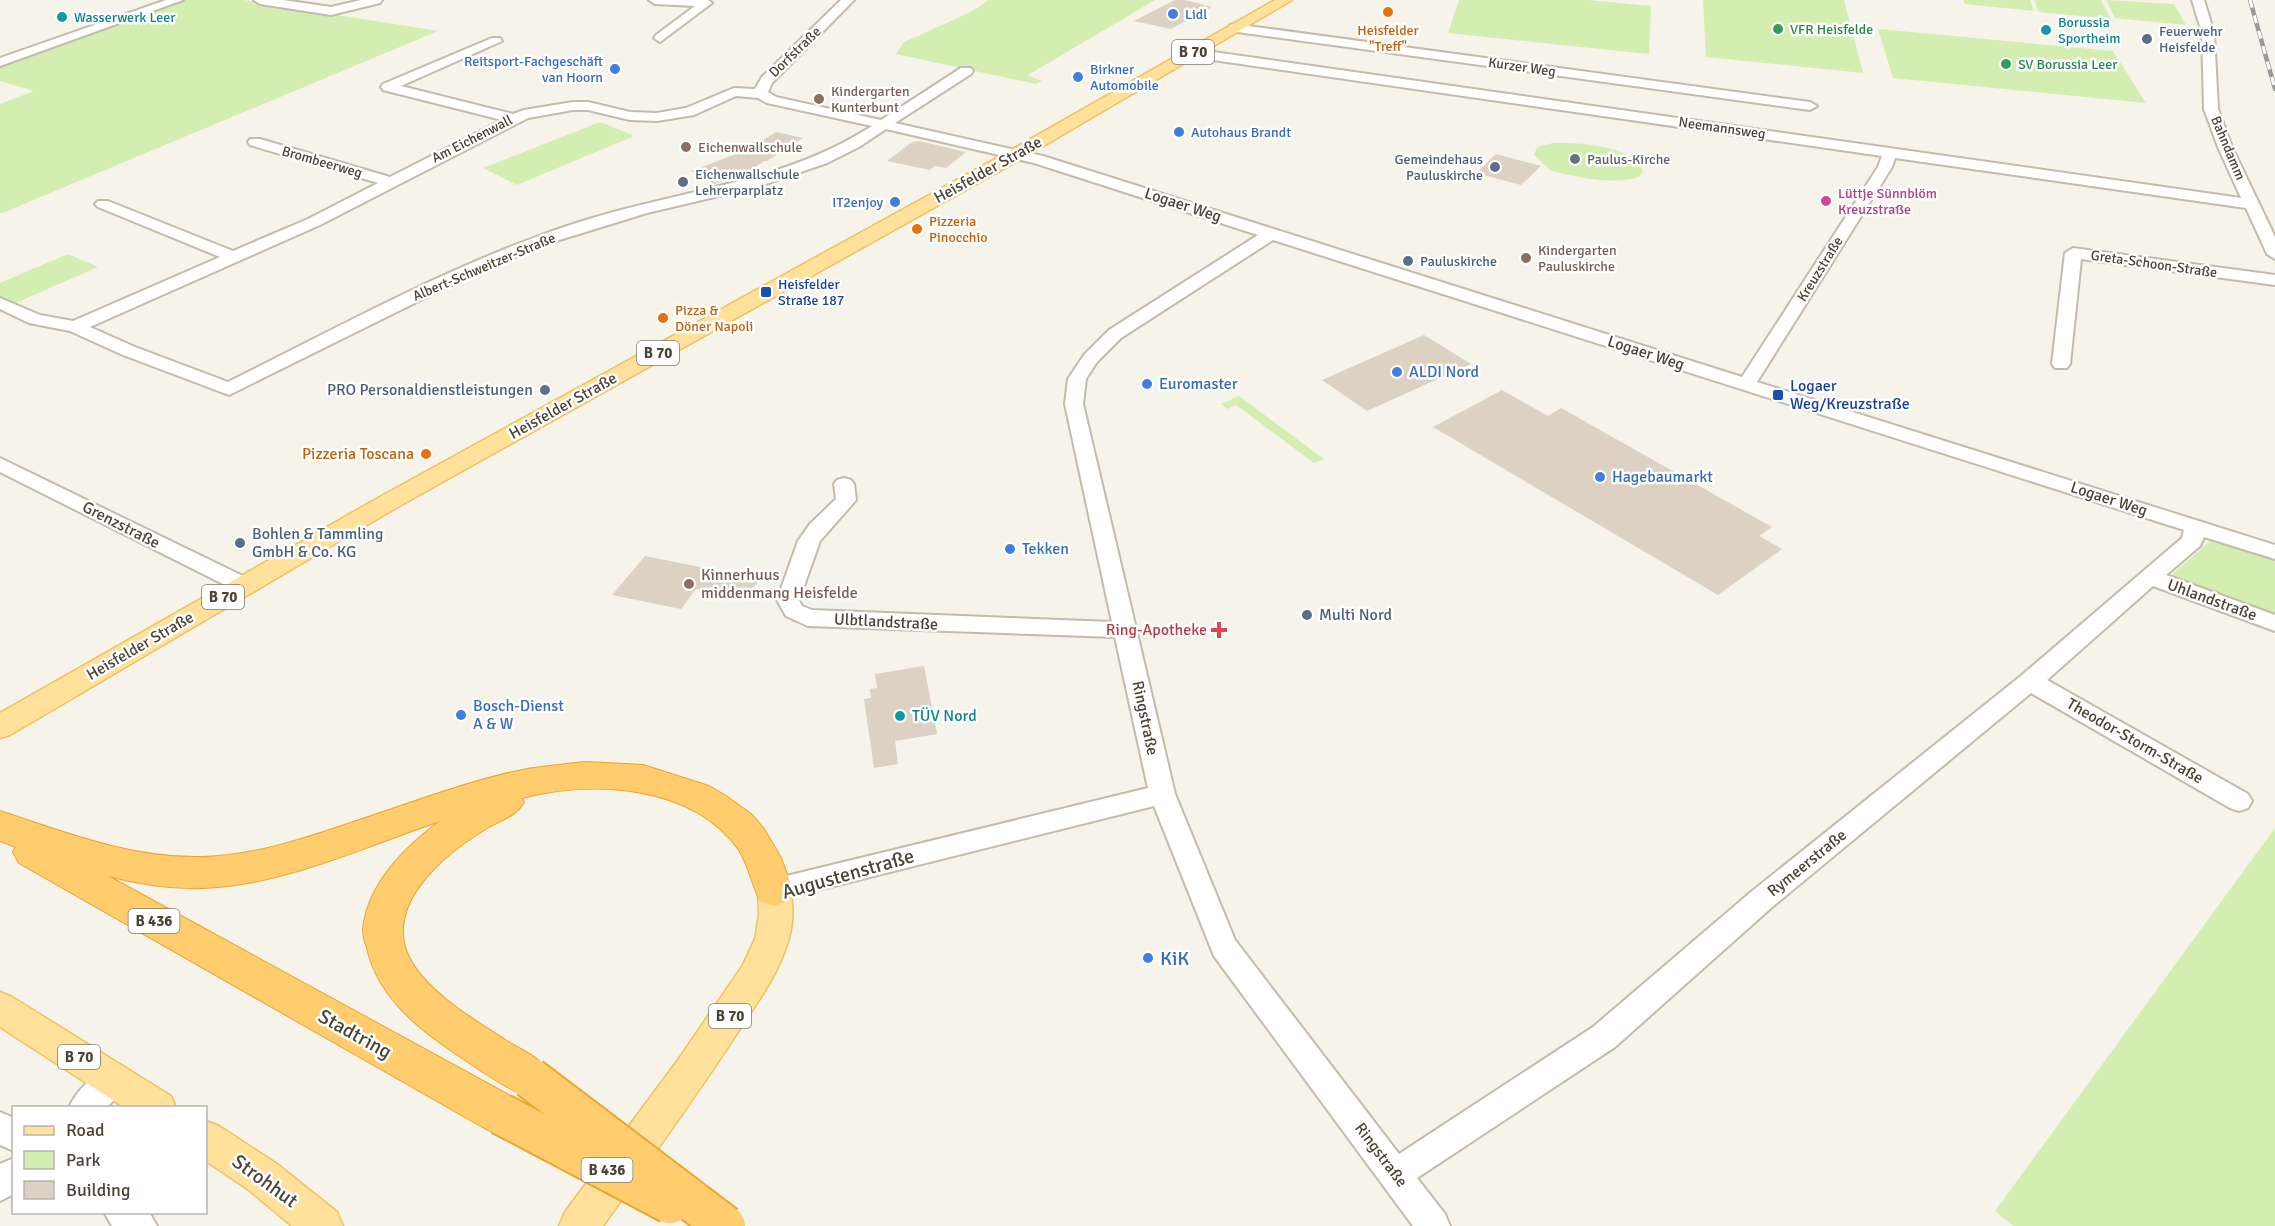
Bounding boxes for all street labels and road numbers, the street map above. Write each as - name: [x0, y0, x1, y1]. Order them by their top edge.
- street label: Dorfstraße: [766, 23, 824, 81]
- road number: B 70: [1172, 40, 1214, 64]
- street label: Kurzer Weg: [1487, 54, 1557, 80]
- street label: Am Eichenwall: [429, 111, 515, 167]
- street label: Neemannsweg: [1677, 113, 1767, 143]
- street label: Bahndamm: [2207, 114, 2249, 182]
- street label: Heisfelder Straße: [931, 132, 1045, 208]
- street label: Brombeerweg: [280, 142, 364, 182]
- street label: Logaer Weg: [1142, 183, 1224, 227]
- street label: Albert-Schweitzer-Straße: [410, 229, 558, 305]
- street label: Kreuzstraße: [1793, 233, 1847, 305]
- street label: Greta-Schoon-Straße: [2090, 247, 2218, 281]
- street label: Logaer Weg: [1605, 331, 1687, 375]
- road number: B 70: [637, 341, 679, 365]
- street label: Heisfelder Straße: [506, 368, 620, 444]
- street label: Logaer Weg: [2068, 477, 2150, 521]
- street label: Grenzstraße: [79, 497, 163, 553]
- street label: Uhlandstraße: [2164, 575, 2260, 625]
- road number: B 70: [202, 585, 244, 609]
- street label: Heisfelder Straße: [83, 607, 197, 685]
- street label: Ulbtlandstraße: [834, 609, 938, 635]
- street label: Ringstraße: [1127, 679, 1163, 757]
- street label: Theodor-Storm-Straße: [2063, 694, 2207, 788]
- street label: Rymeerstraße: [1763, 825, 1851, 901]
- street label: Augustenstraße: [779, 843, 917, 905]
- road number: B 436: [128, 909, 180, 933]
- street label: Stadtring: [314, 1004, 396, 1064]
- road number: B 70: [709, 1004, 751, 1028]
- road number: B 70: [58, 1045, 100, 1069]
- street label: Ringstraße: [1350, 1119, 1412, 1191]
- street label: Strohhut: [227, 1149, 303, 1213]
- road number: B 436: [582, 1158, 632, 1182]

